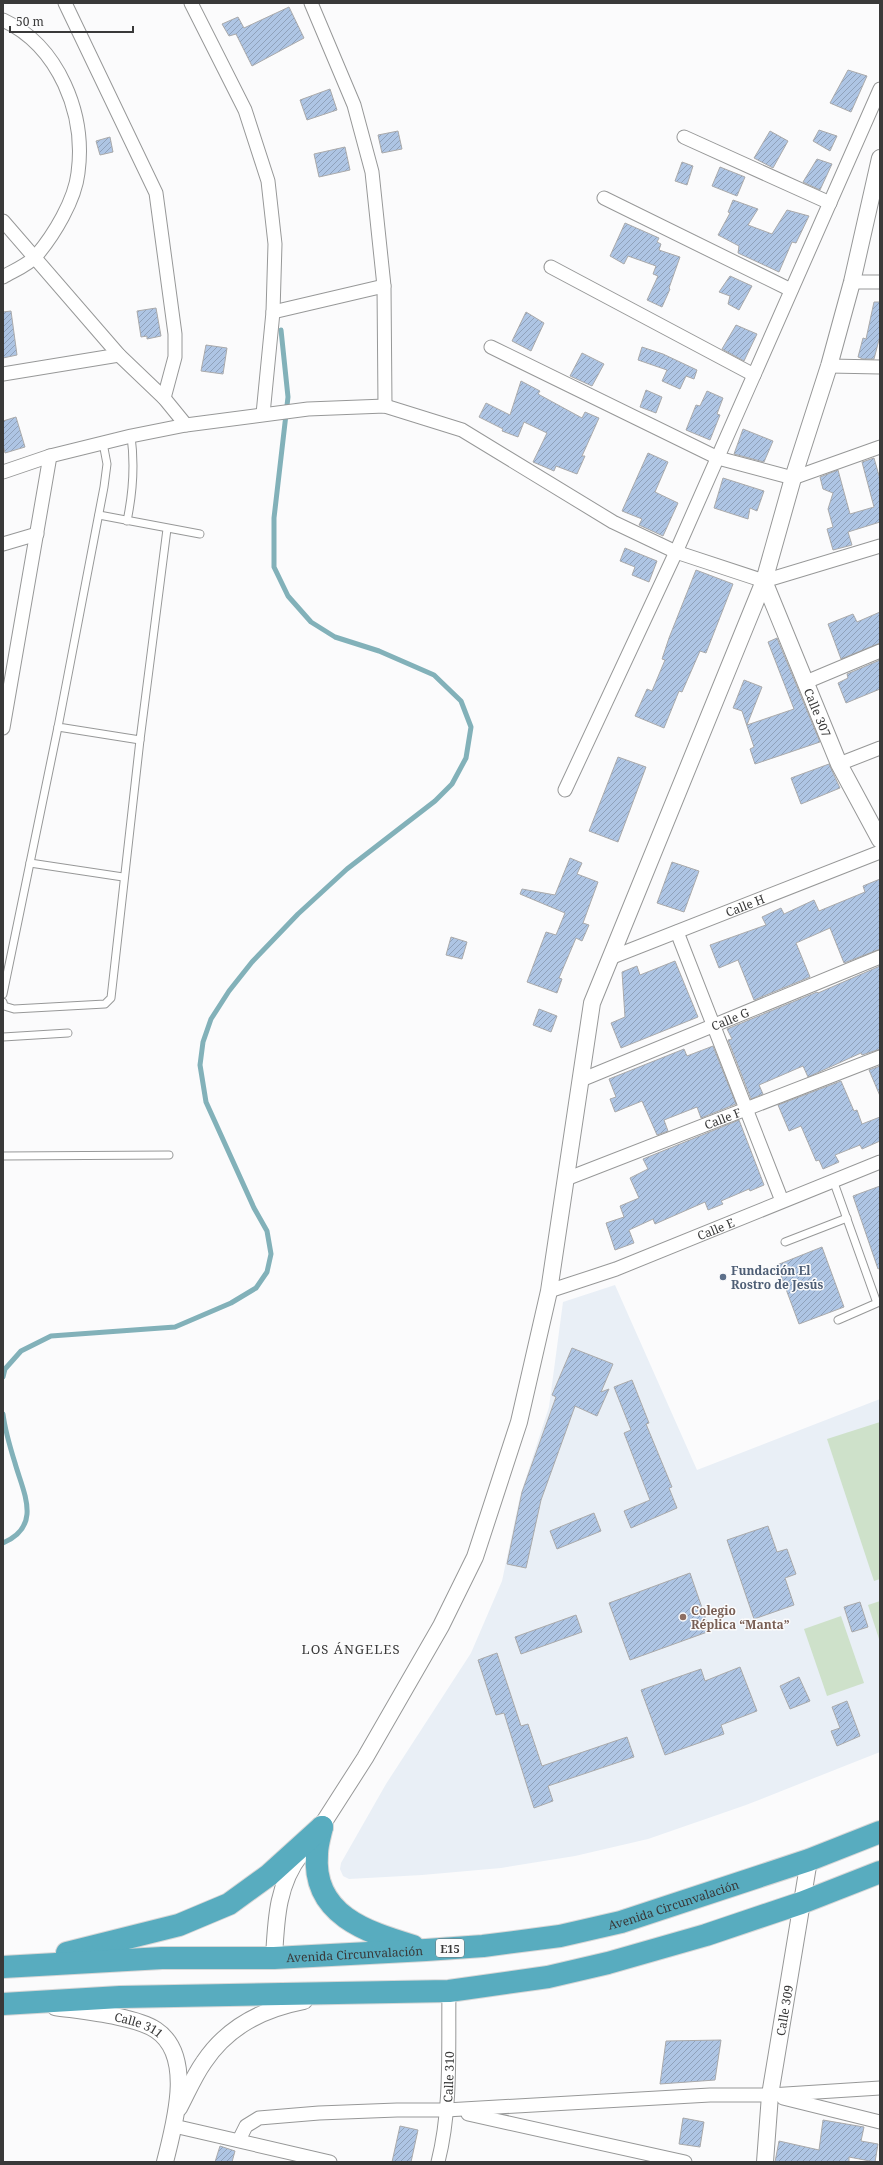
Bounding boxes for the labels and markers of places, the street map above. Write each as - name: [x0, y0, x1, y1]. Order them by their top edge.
- place label: Fundación El Rostro de Jesús: [731, 1262, 823, 1293]
- marker: Fundación El Rostro de Jesús: [718, 1272, 728, 1282]
- place label: Colegio Réplica “Manta”: [691, 1602, 790, 1633]
- marker: Colegio Réplica “Manta”: [678, 1612, 688, 1622]

